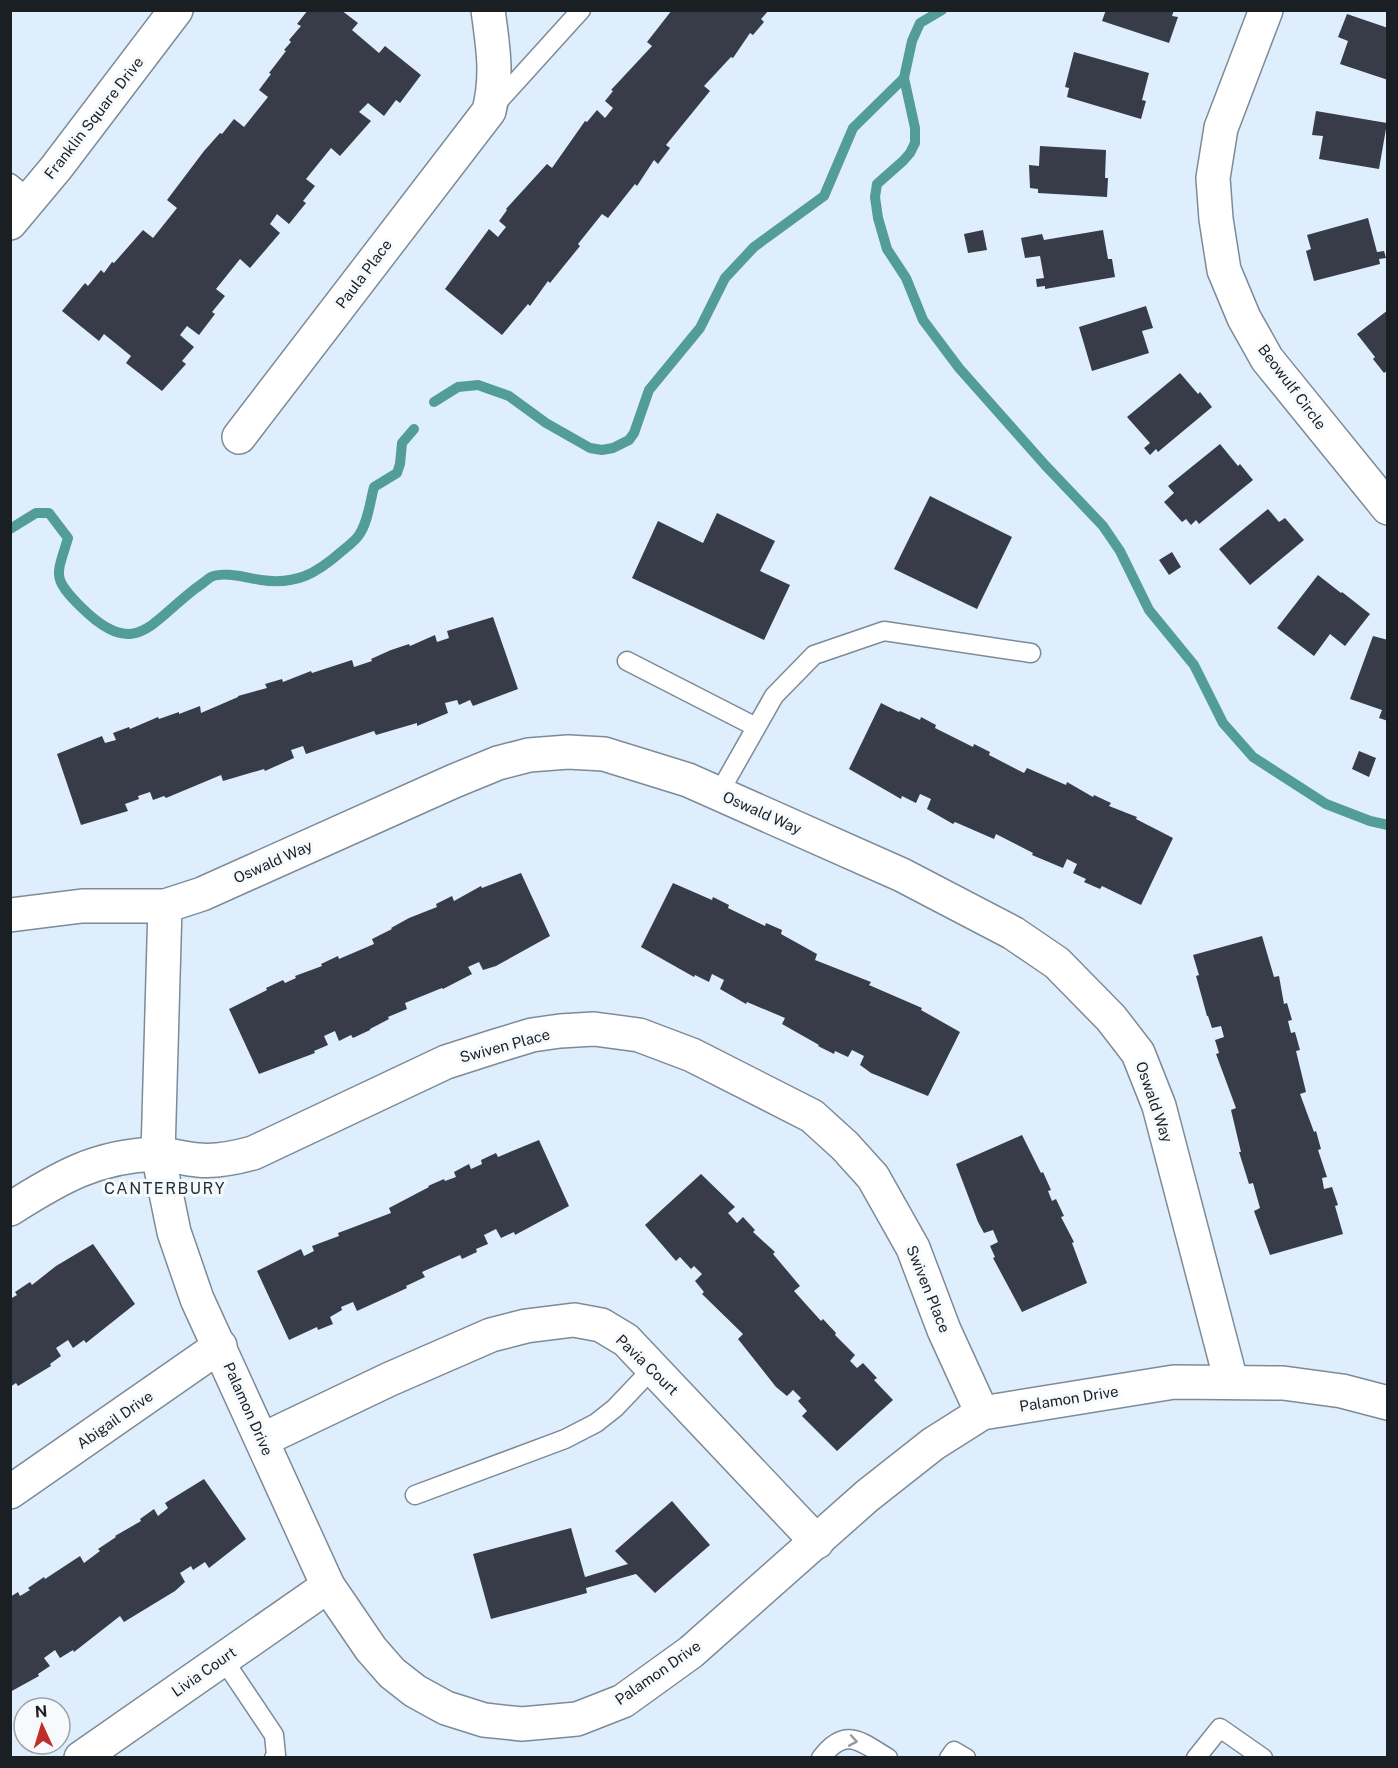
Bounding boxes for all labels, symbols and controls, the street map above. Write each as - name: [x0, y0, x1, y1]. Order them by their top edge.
- street label: Franklin Square Drive: [41, 53, 147, 182]
- street label: Paula Place: [332, 236, 395, 311]
- street label: Beowulf Circle: [1255, 341, 1330, 432]
- street label: Oswald Way: [720, 788, 804, 837]
- street label: Oswald Way: [231, 837, 315, 886]
- street label: Swiven Place: [458, 1025, 552, 1066]
- street label: Oswald Way: [1133, 1059, 1176, 1145]
- district label: CANTERBURY: [104, 1179, 226, 1198]
- street label: Swiven Place: [903, 1243, 954, 1335]
- street label: Pavia Court: [613, 1331, 682, 1399]
- street label: Palamon Drive: [220, 1360, 277, 1458]
- street label: Palamon Drive: [1018, 1382, 1120, 1415]
- street label: Abigail Drive: [74, 1387, 156, 1452]
- street label: Palamon Drive: [612, 1637, 704, 1708]
- street label: Livia Court: [168, 1643, 239, 1700]
- north arrow: [12, 1696, 72, 1756]
- text: N: [34, 1702, 48, 1721]
- one-way arrow: [848, 1734, 858, 1747]

